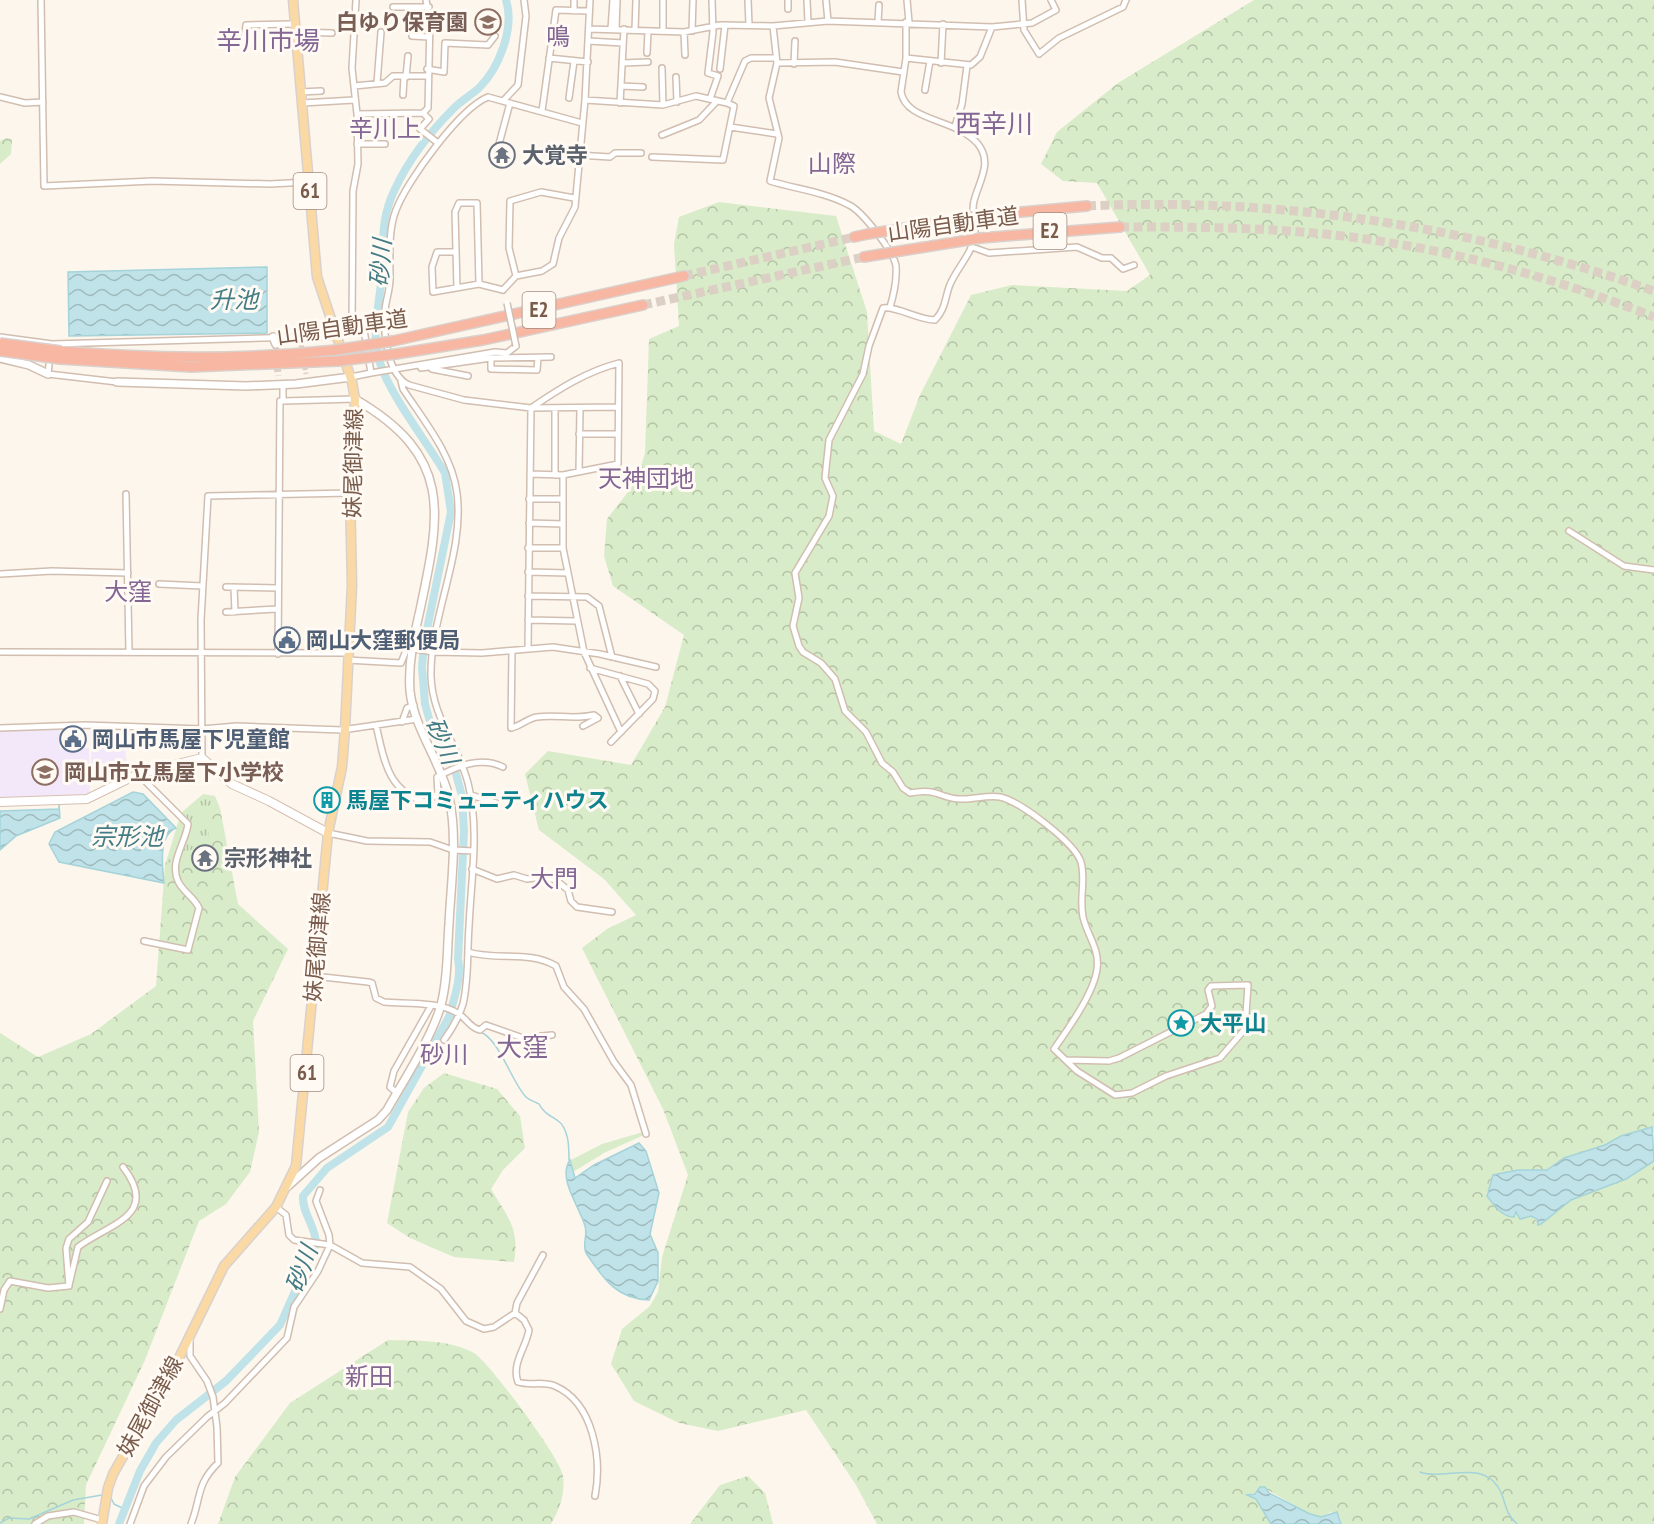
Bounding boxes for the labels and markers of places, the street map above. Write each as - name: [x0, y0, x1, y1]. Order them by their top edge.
- school or university icon: 白ゆり保育園: [473, 7, 503, 37]
- place label: 白ゆり保育園: [336, 8, 468, 36]
- temple icon: 大覚寺: [487, 140, 517, 170]
- place label: 大覚寺: [522, 141, 588, 169]
- public building icon: 岡山大窪郵便局: [272, 625, 302, 655]
- place label: 岡山大窪郵便局: [306, 626, 460, 654]
- public building icon: 岡山市馬屋下児童館: [58, 724, 88, 754]
- place label: 岡山市馬屋下児童館: [92, 725, 290, 753]
- school or university icon: 岡山市立馬屋下小学校: [30, 757, 60, 787]
- place label: 岡山市立馬屋下小学校: [64, 758, 284, 786]
- building icon: 馬屋下コミュニティハウス: [312, 785, 342, 815]
- place label: 馬屋下コミュニティハウス: [346, 786, 609, 814]
- temple icon: 宗形神社: [190, 843, 220, 873]
- place label: 宗形神社: [224, 844, 312, 872]
- place icon: 大平山: [1166, 1008, 1196, 1038]
- place label: 大平山: [1200, 1009, 1266, 1037]

